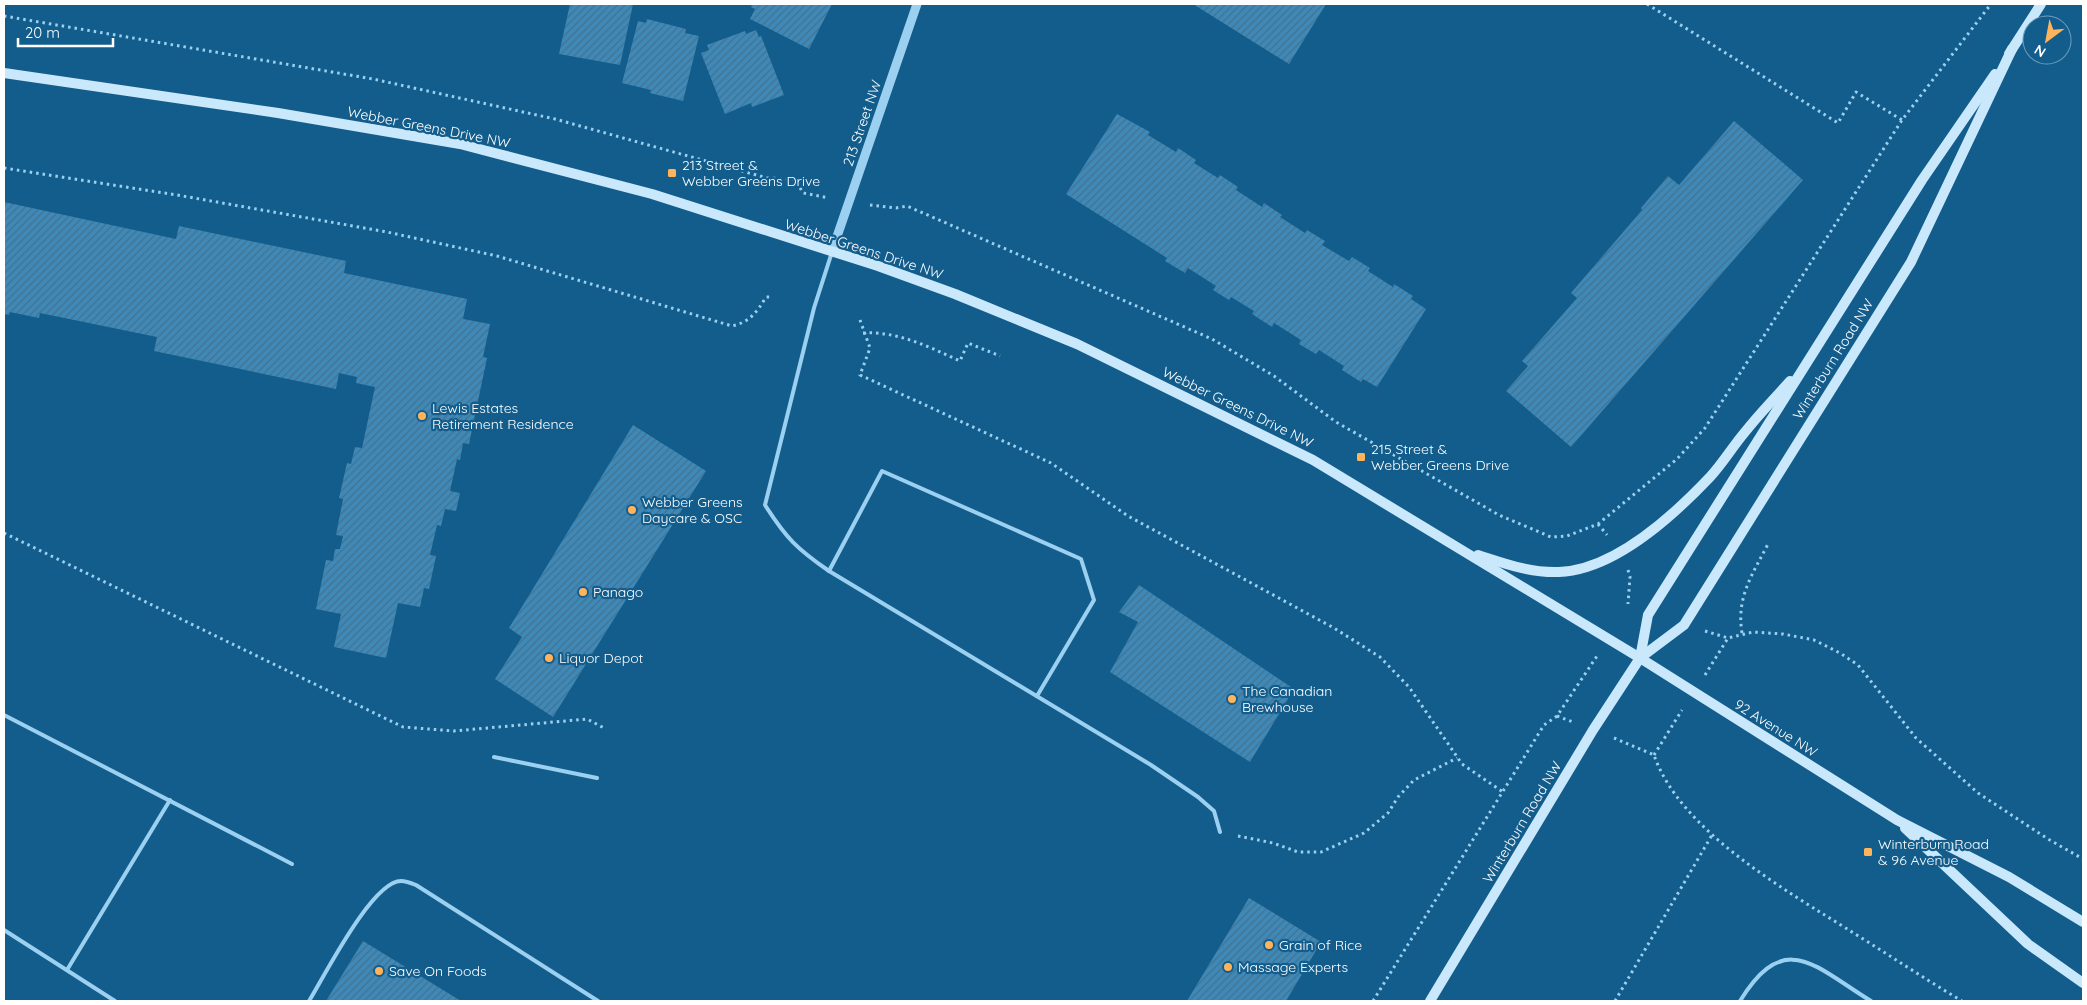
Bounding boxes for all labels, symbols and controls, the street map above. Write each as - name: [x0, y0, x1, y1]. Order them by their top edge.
- scale bar: [18, 15, 112, 47]
- north arrow: [2022, 15, 2072, 65]
- text: 20 m: [25, 23, 60, 42]
- text: N: [2031, 41, 2049, 61]
- street label: 213 Street NW: [839, 77, 885, 168]
- street label: Webber Greens Drive NW: [346, 102, 512, 152]
- place label: 213 Street & Webber Greens Drive: [682, 156, 820, 190]
- marker: 213 Street & Webber Greens Drive: [666, 167, 678, 179]
- street label: Webber Greens Drive NW: [782, 215, 946, 283]
- street label: Winterburn Road NW: [1789, 295, 1878, 423]
- street label: Webber Greens Drive NW: [1160, 363, 1317, 452]
- place label: Lewis Estates Retirement Residence: [432, 399, 574, 433]
- marker: Lewis Estates Retirement Residence: [416, 410, 428, 422]
- place label: 215 Street & Webber Greens Drive: [1371, 440, 1509, 474]
- marker: 215 Street & Webber Greens Drive: [1355, 451, 1367, 463]
- place label: Webber Greens Daycare & OSC: [642, 493, 743, 527]
- marker: Webber Greens Daycare & OSC: [626, 504, 638, 516]
- place label: Panago: [593, 583, 643, 601]
- marker: Panago: [577, 586, 589, 598]
- place label: Liquor Depot: [559, 649, 644, 667]
- marker: Liquor Depot: [543, 652, 555, 664]
- place label: The Canadian Brewhouse: [1242, 682, 1332, 716]
- marker: The Canadian Brewhouse: [1226, 693, 1238, 705]
- street label: 92 Avenue NW: [1731, 695, 1821, 761]
- street label: Winterburn Road NW: [1479, 758, 1566, 886]
- place label: Winterburn Road & 96 Avenue: [1878, 835, 1989, 869]
- marker: Winterburn Road & 96 Avenue: [1862, 846, 1874, 858]
- place label: Grain of Rice: [1279, 936, 1362, 954]
- marker: Grain of Rice: [1263, 939, 1275, 951]
- place label: Massage Experts: [1238, 958, 1348, 976]
- marker: Massage Experts: [1222, 961, 1234, 973]
- place label: Save On Foods: [389, 962, 487, 980]
- marker: Save On Foods: [373, 965, 385, 977]

